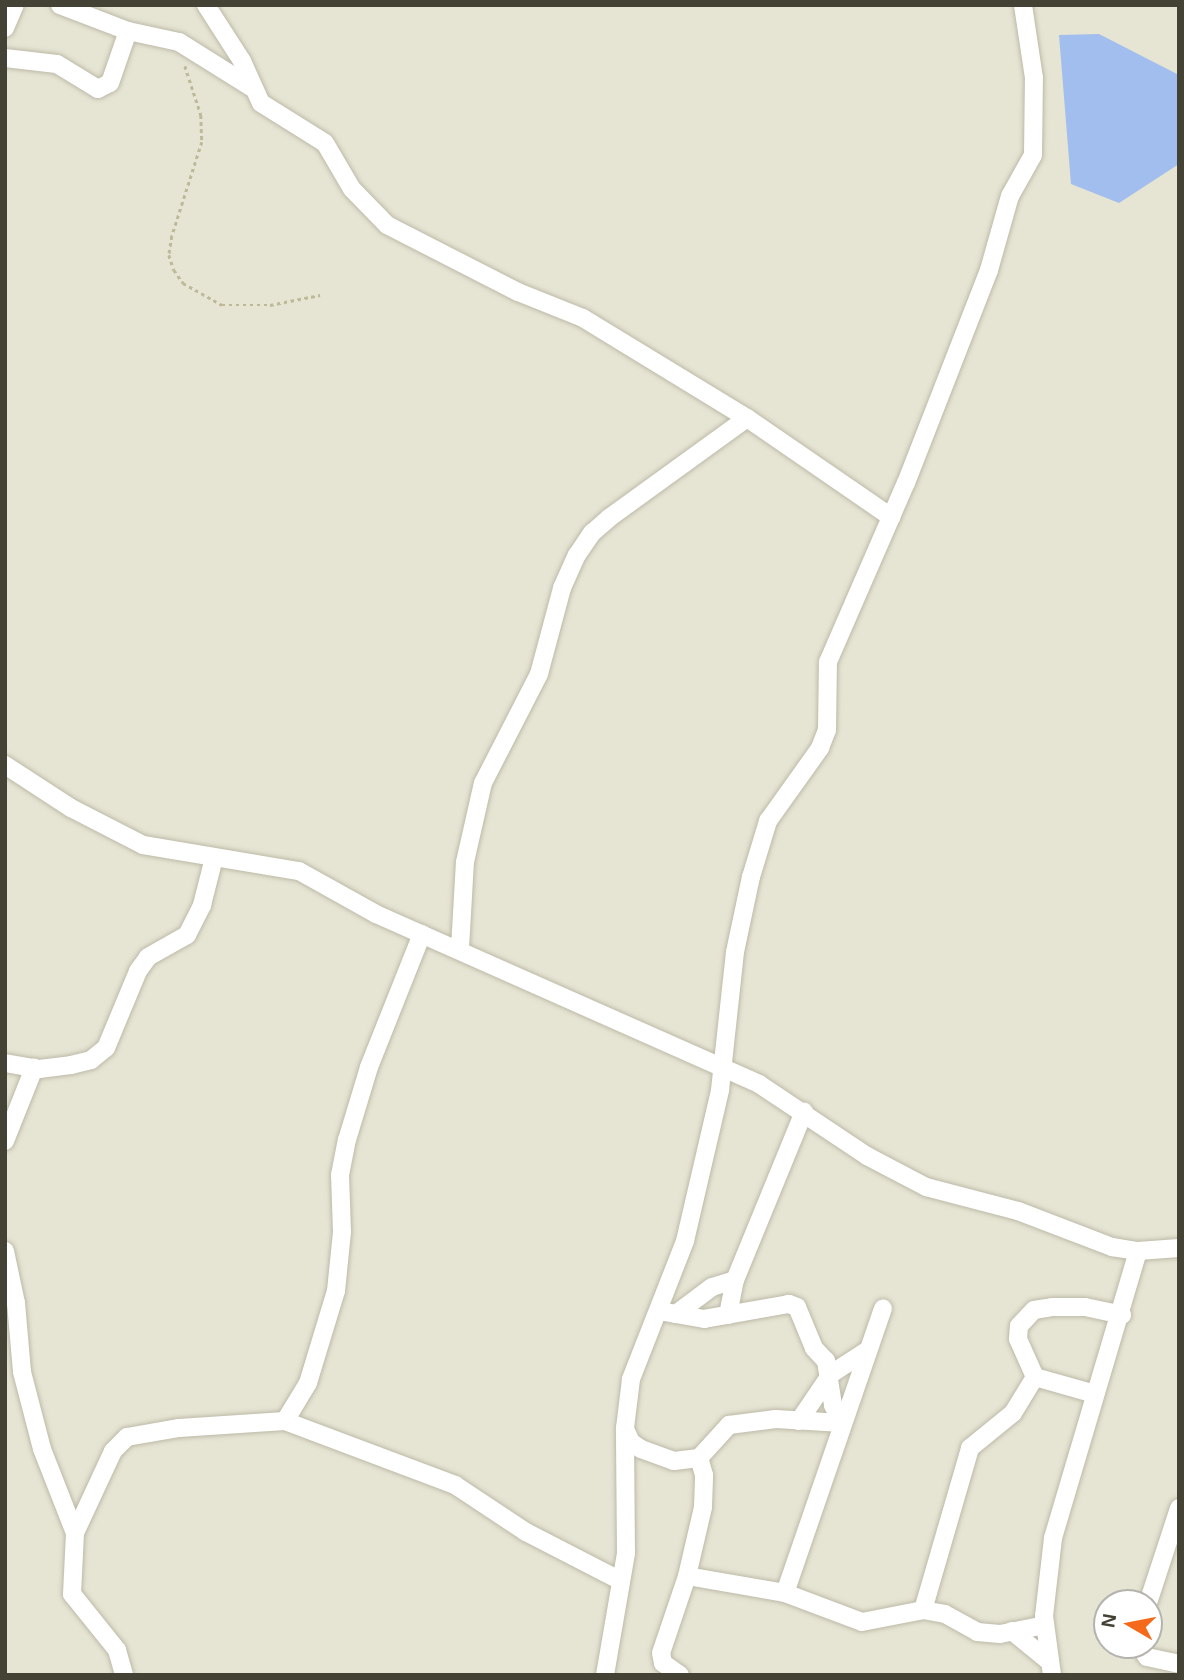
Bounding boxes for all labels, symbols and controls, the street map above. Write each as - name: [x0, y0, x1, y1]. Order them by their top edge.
- north arrow: [1093, 1589, 1163, 1659]
- text: N: [1097, 1612, 1120, 1629]

